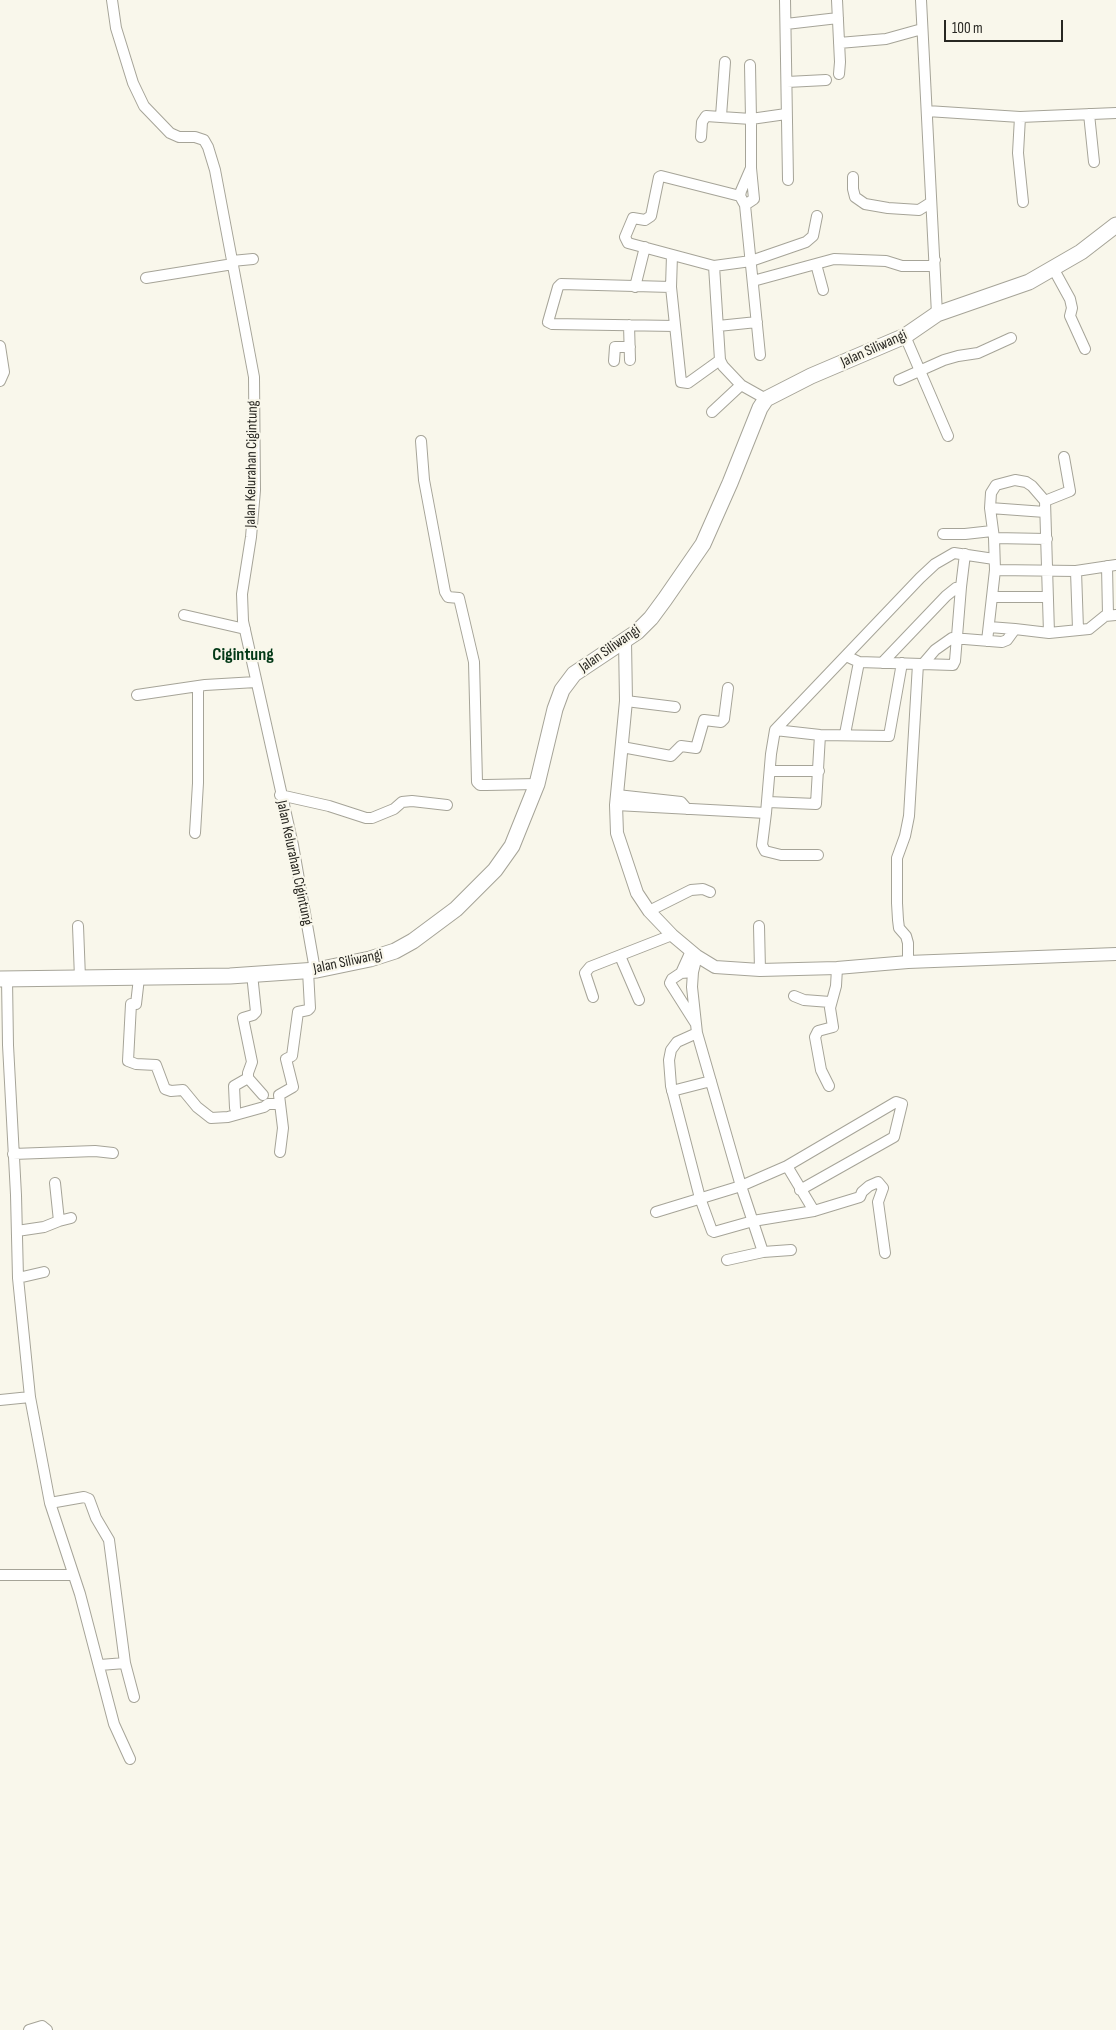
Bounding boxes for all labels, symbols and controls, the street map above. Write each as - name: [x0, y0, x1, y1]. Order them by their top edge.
- scale bar: [946, 10, 1065, 42]
- text: 100 m: [952, 19, 983, 38]
- street label: Jalan Siliwangi: [838, 326, 910, 372]
- street label: Jalan Kelurahan Cigintung: [242, 400, 262, 528]
- street label: Jalan Siliwangi: [576, 621, 644, 677]
- district label: Cigintung: [212, 644, 274, 666]
- street label: Jalan Kelurahan Cigintung: [272, 799, 316, 927]
- street label: Jalan Siliwangi: [312, 946, 384, 978]

